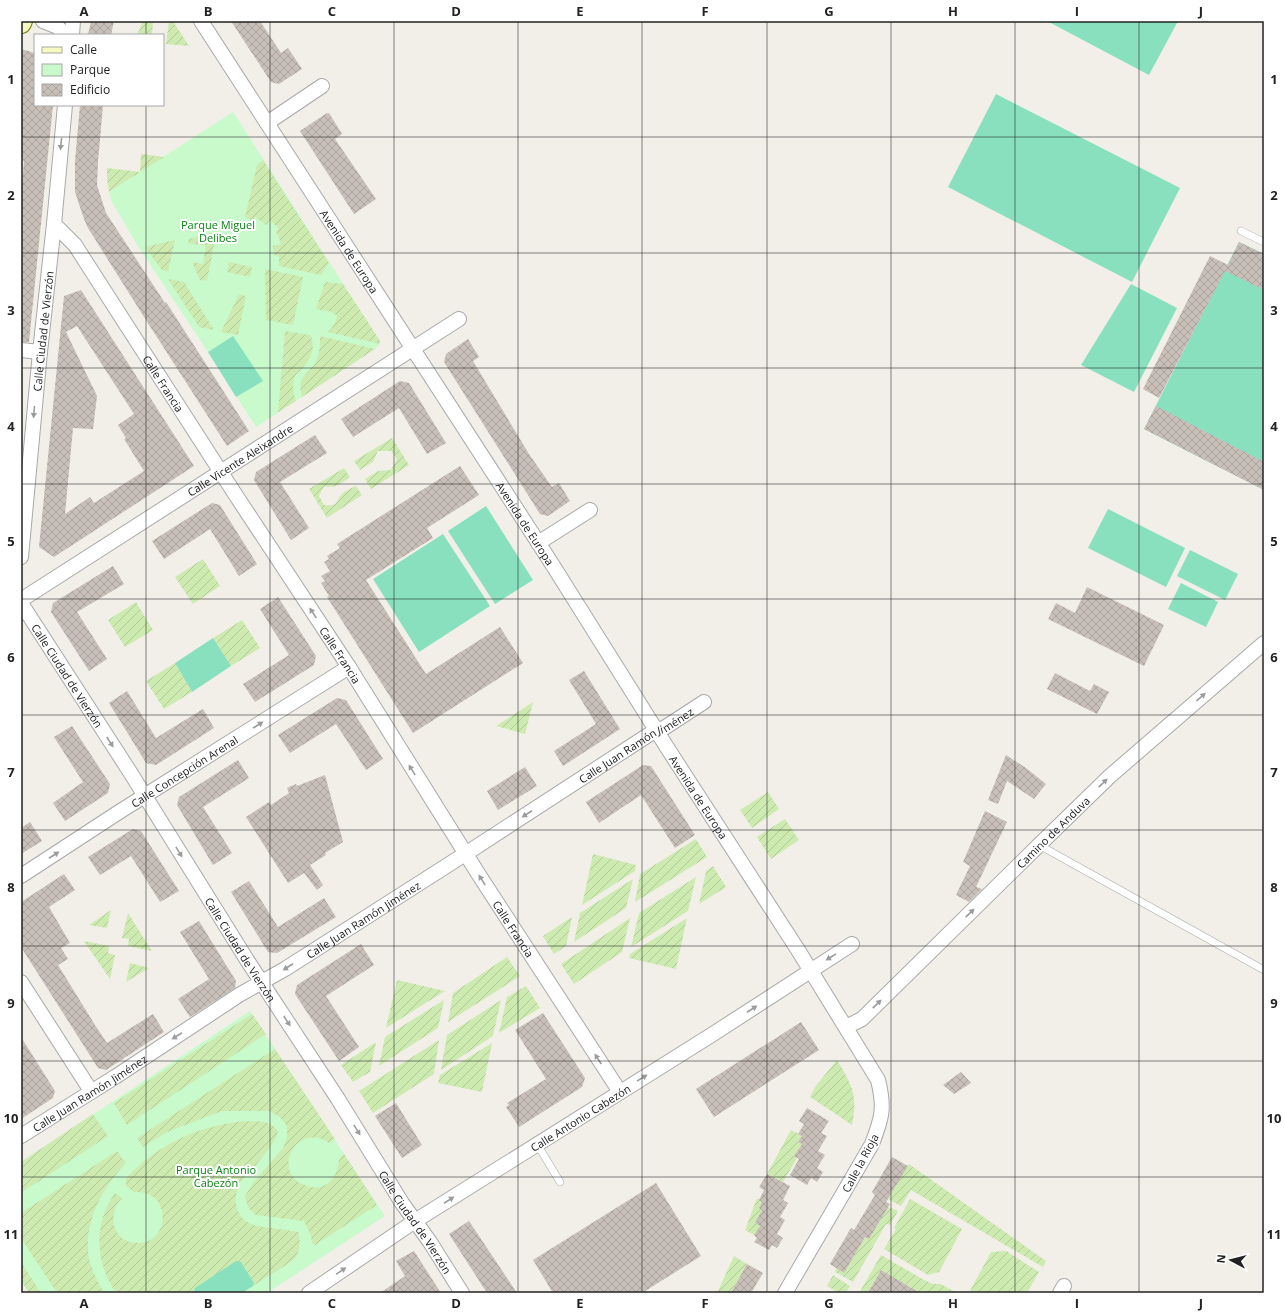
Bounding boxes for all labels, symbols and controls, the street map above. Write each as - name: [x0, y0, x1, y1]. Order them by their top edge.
- text: A: [80, 2, 89, 20]
- text: B: [204, 2, 213, 20]
- text: C: [328, 2, 336, 20]
- text: D: [451, 2, 461, 20]
- text: E: [576, 2, 584, 20]
- text: F: [701, 2, 709, 20]
- text: G: [824, 2, 834, 20]
- text: H: [948, 2, 958, 20]
- text: I: [1075, 2, 1079, 20]
- text: J: [1198, 2, 1203, 20]
- legend: [34, 34, 164, 106]
- text: Calle: [70, 41, 97, 58]
- text: Parque: [70, 61, 110, 78]
- text: 1: [7, 70, 15, 88]
- text: 1: [1270, 70, 1278, 88]
- text: Edificio: [70, 81, 110, 98]
- one-way arrow: [58, 138, 65, 150]
- text: 2: [7, 186, 15, 204]
- text: 2: [1270, 186, 1278, 204]
- street label: Avenida de Europa: [317, 206, 382, 296]
- park label: Parque Miguel Delibes: [181, 217, 255, 245]
- street label: Calle Ciudad de Vierzón: [29, 270, 56, 392]
- text: 3: [7, 301, 15, 319]
- text: 3: [1270, 301, 1278, 319]
- street label: Calle Francia: [140, 352, 188, 415]
- one-way arrow: [31, 406, 38, 418]
- text: 4: [7, 417, 15, 435]
- text: 4: [1270, 417, 1278, 435]
- street label: Calle Vicente Aleixandre: [184, 420, 296, 499]
- street label: Avenida de Europa: [493, 479, 558, 568]
- text: 5: [7, 532, 15, 550]
- text: 5: [1270, 532, 1278, 550]
- one-way arrow: [309, 607, 317, 618]
- street label: Calle Ciudad de Vierzón: [29, 620, 107, 730]
- street label: Calle Francia: [317, 623, 365, 686]
- text: 6: [7, 648, 15, 666]
- text: 6: [1270, 648, 1278, 666]
- one-way arrow: [1196, 693, 1206, 702]
- street label: Calle Juan Ramón Jiménez: [575, 704, 696, 786]
- one-way arrow: [252, 721, 263, 728]
- street label: Calle Concepción Arenal: [128, 732, 240, 810]
- one-way arrow: [107, 736, 114, 748]
- street label: Avenida de Europa: [666, 752, 732, 842]
- text: 7: [7, 763, 15, 781]
- text: 7: [1270, 763, 1278, 781]
- one-way arrow: [409, 764, 416, 776]
- one-way arrow: [1098, 778, 1108, 788]
- street label: Camino de Anduva: [1013, 793, 1093, 871]
- one-way arrow: [522, 810, 532, 818]
- one-way arrow: [176, 846, 183, 858]
- one-way arrow: [49, 851, 59, 859]
- one-way arrow: [478, 875, 486, 885]
- street label: Calle Juan Ramón Jiménez: [303, 877, 423, 961]
- text: 8: [7, 878, 15, 896]
- text: 8: [1270, 878, 1278, 896]
- street label: Calle Ciudad de Vierzón: [202, 894, 280, 1004]
- street label: Calle Francia: [490, 897, 538, 960]
- one-way arrow: [965, 908, 975, 918]
- one-way arrow: [826, 954, 837, 961]
- one-way arrow: [283, 963, 293, 971]
- text: 9: [7, 994, 15, 1012]
- text: 9: [1270, 994, 1278, 1012]
- one-way arrow: [872, 999, 882, 1009]
- one-way arrow: [746, 1005, 758, 1012]
- one-way arrow: [283, 1016, 291, 1026]
- one-way arrow: [172, 1032, 183, 1039]
- street label: Calle Juan Ramón Jiménez: [29, 1051, 149, 1135]
- one-way arrow: [594, 1054, 602, 1065]
- one-way arrow: [637, 1074, 647, 1082]
- street label: Calle Antonio Cabezón: [527, 1080, 633, 1154]
- text: 10: [4, 1109, 18, 1127]
- text: 10: [1267, 1109, 1281, 1127]
- one-way arrow: [354, 1124, 361, 1136]
- street label: Calle la Rioja: [838, 1131, 882, 1195]
- park label: Parque Antonio Cabezón: [176, 1162, 256, 1190]
- street label: Calle Ciudad de Vierzón: [376, 1167, 455, 1276]
- one-way arrow: [444, 1196, 455, 1203]
- text: 11: [4, 1225, 18, 1243]
- text: 11: [1267, 1225, 1281, 1243]
- north arrow: [1211, 1240, 1251, 1280]
- text: N: [1213, 1253, 1229, 1264]
- one-way arrow: [336, 1267, 346, 1275]
- text: A: [80, 1294, 89, 1312]
- text: B: [204, 1294, 213, 1312]
- text: C: [328, 1294, 336, 1312]
- text: D: [451, 1294, 461, 1312]
- text: E: [576, 1294, 584, 1312]
- text: F: [701, 1294, 709, 1312]
- text: G: [824, 1294, 834, 1312]
- text: H: [948, 1294, 958, 1312]
- text: I: [1075, 1294, 1079, 1312]
- text: J: [1198, 1294, 1203, 1312]

